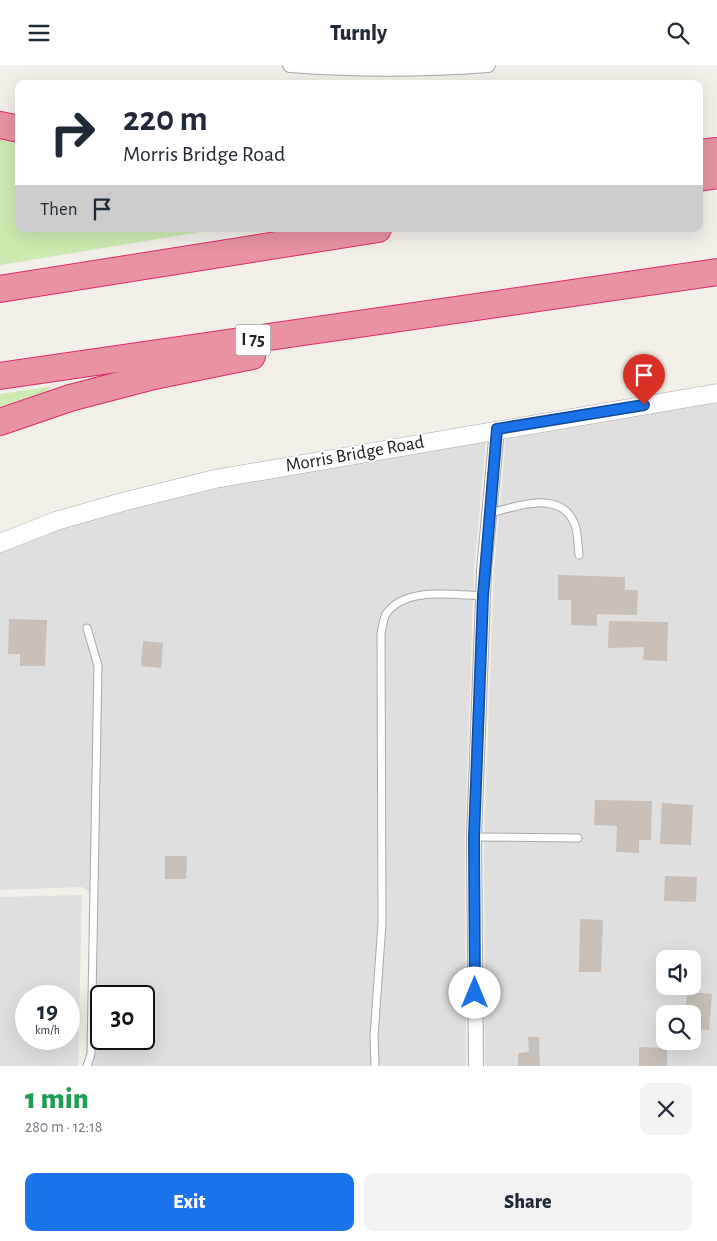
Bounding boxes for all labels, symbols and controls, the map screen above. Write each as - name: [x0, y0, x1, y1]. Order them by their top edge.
- icon: menu: [25, 19, 53, 47]
- icon: search: [664, 19, 692, 47]
- text: Turnly: [330, 22, 387, 44]
- icon: right: [40, 100, 105, 165]
- text: 220 m: [123, 102, 208, 137]
- text: Morris Bridge Road: [123, 143, 285, 165]
- icon: arrive: [88, 195, 116, 223]
- text: Then: [40, 200, 78, 219]
- road number: I 75: [236, 325, 270, 355]
- pin: [623, 354, 665, 405]
- icon: arrive: [630, 361, 658, 389]
- street label: Morris Bridge Road: [284, 432, 426, 476]
- map controls: [656, 950, 701, 1050]
- button: sound: [656, 950, 701, 995]
- position arrow: [448, 966, 500, 1018]
- speed limit sign: 30: [90, 985, 155, 1050]
- text: 19: [37, 999, 58, 1024]
- button: search: [656, 1005, 701, 1050]
- text: km/h: [35, 1024, 60, 1036]
- button: close: [640, 1083, 692, 1135]
- text: 1 min: [25, 1084, 89, 1114]
- text: 280 m · 12:18: [25, 1119, 102, 1135]
- button: Exit: [25, 1173, 354, 1231]
- button: Share: [364, 1173, 692, 1231]

